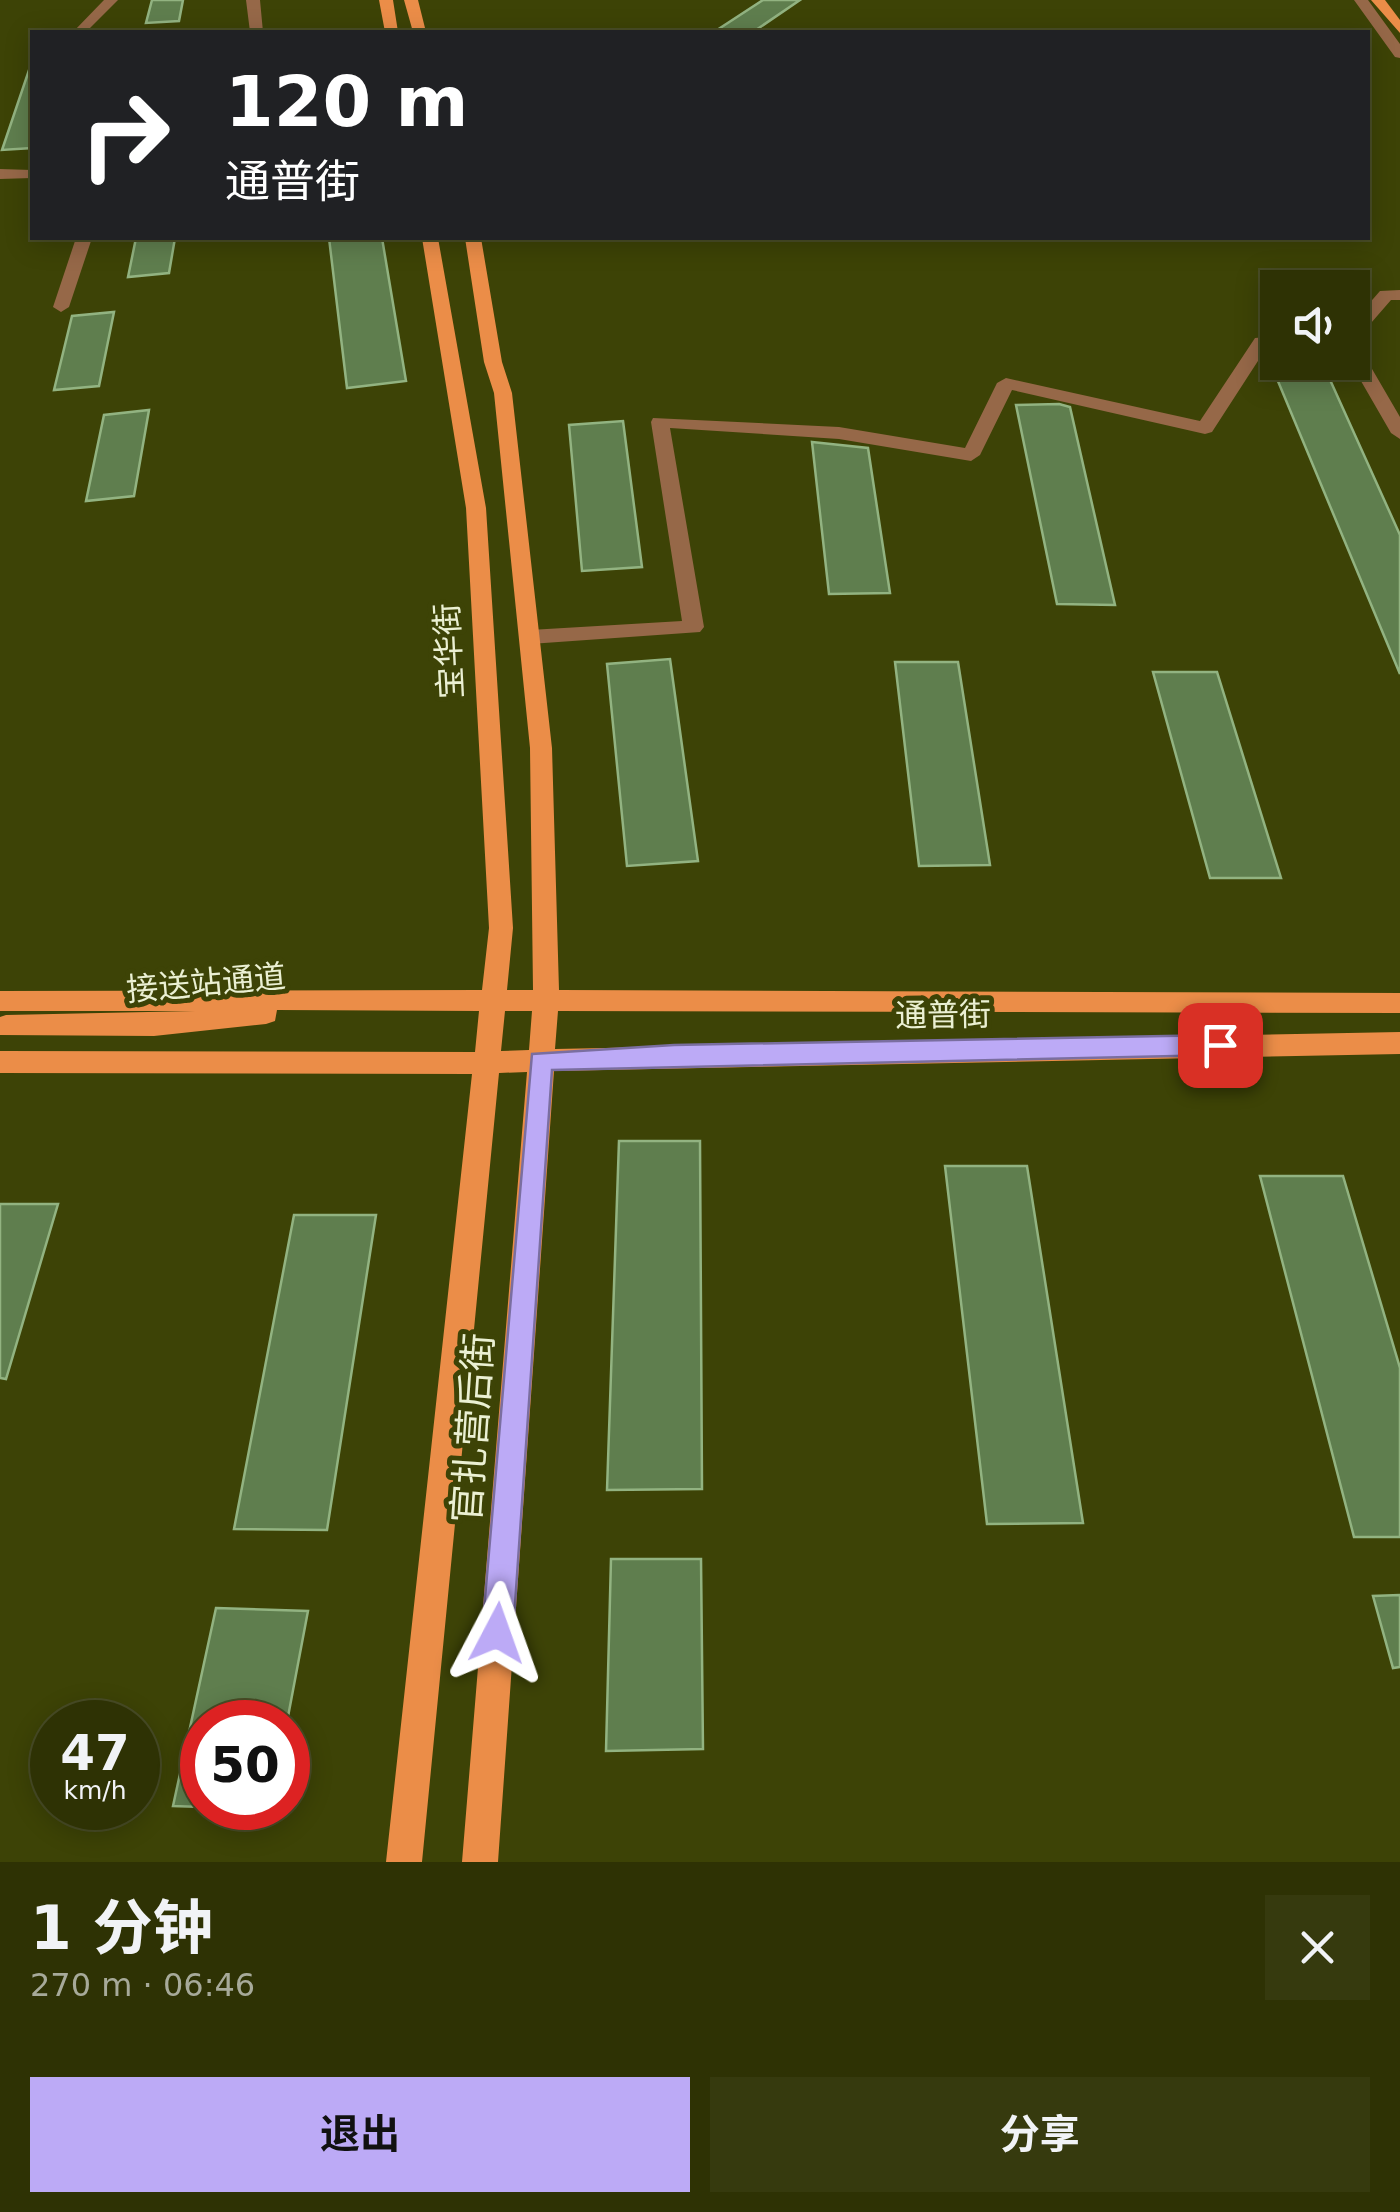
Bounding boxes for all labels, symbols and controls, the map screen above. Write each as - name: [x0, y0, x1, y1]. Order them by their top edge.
- text: 120 m: [225, 61, 468, 143]
- icon: right: [60, 70, 190, 200]
- text: 通普街: [225, 155, 360, 208]
- map controls: [1260, 270, 1370, 380]
- button: sound: [1260, 270, 1370, 380]
- street label: 宝华街: [428, 602, 470, 700]
- street label: 接送站通道: [125, 957, 287, 1009]
- street label: 通普街: [895, 995, 991, 1035]
- pin: [1178, 1003, 1263, 1088]
- icon: arrive: [1193, 1018, 1248, 1073]
- street label: 官扎营后街: [444, 1332, 502, 1524]
- position arrow: [445, 1581, 549, 1685]
- speed limit sign: 50: [180, 1700, 310, 1830]
- text: 47: [60, 1724, 130, 1782]
- text: km/h: [63, 1776, 127, 1805]
- text: 1 分钟: [30, 1893, 213, 1963]
- button: close: [1265, 1895, 1370, 2000]
- text: 270 m · 06:46: [30, 1966, 255, 2004]
- button: 退出: [30, 2077, 690, 2192]
- button: 分享: [710, 2077, 1370, 2192]

